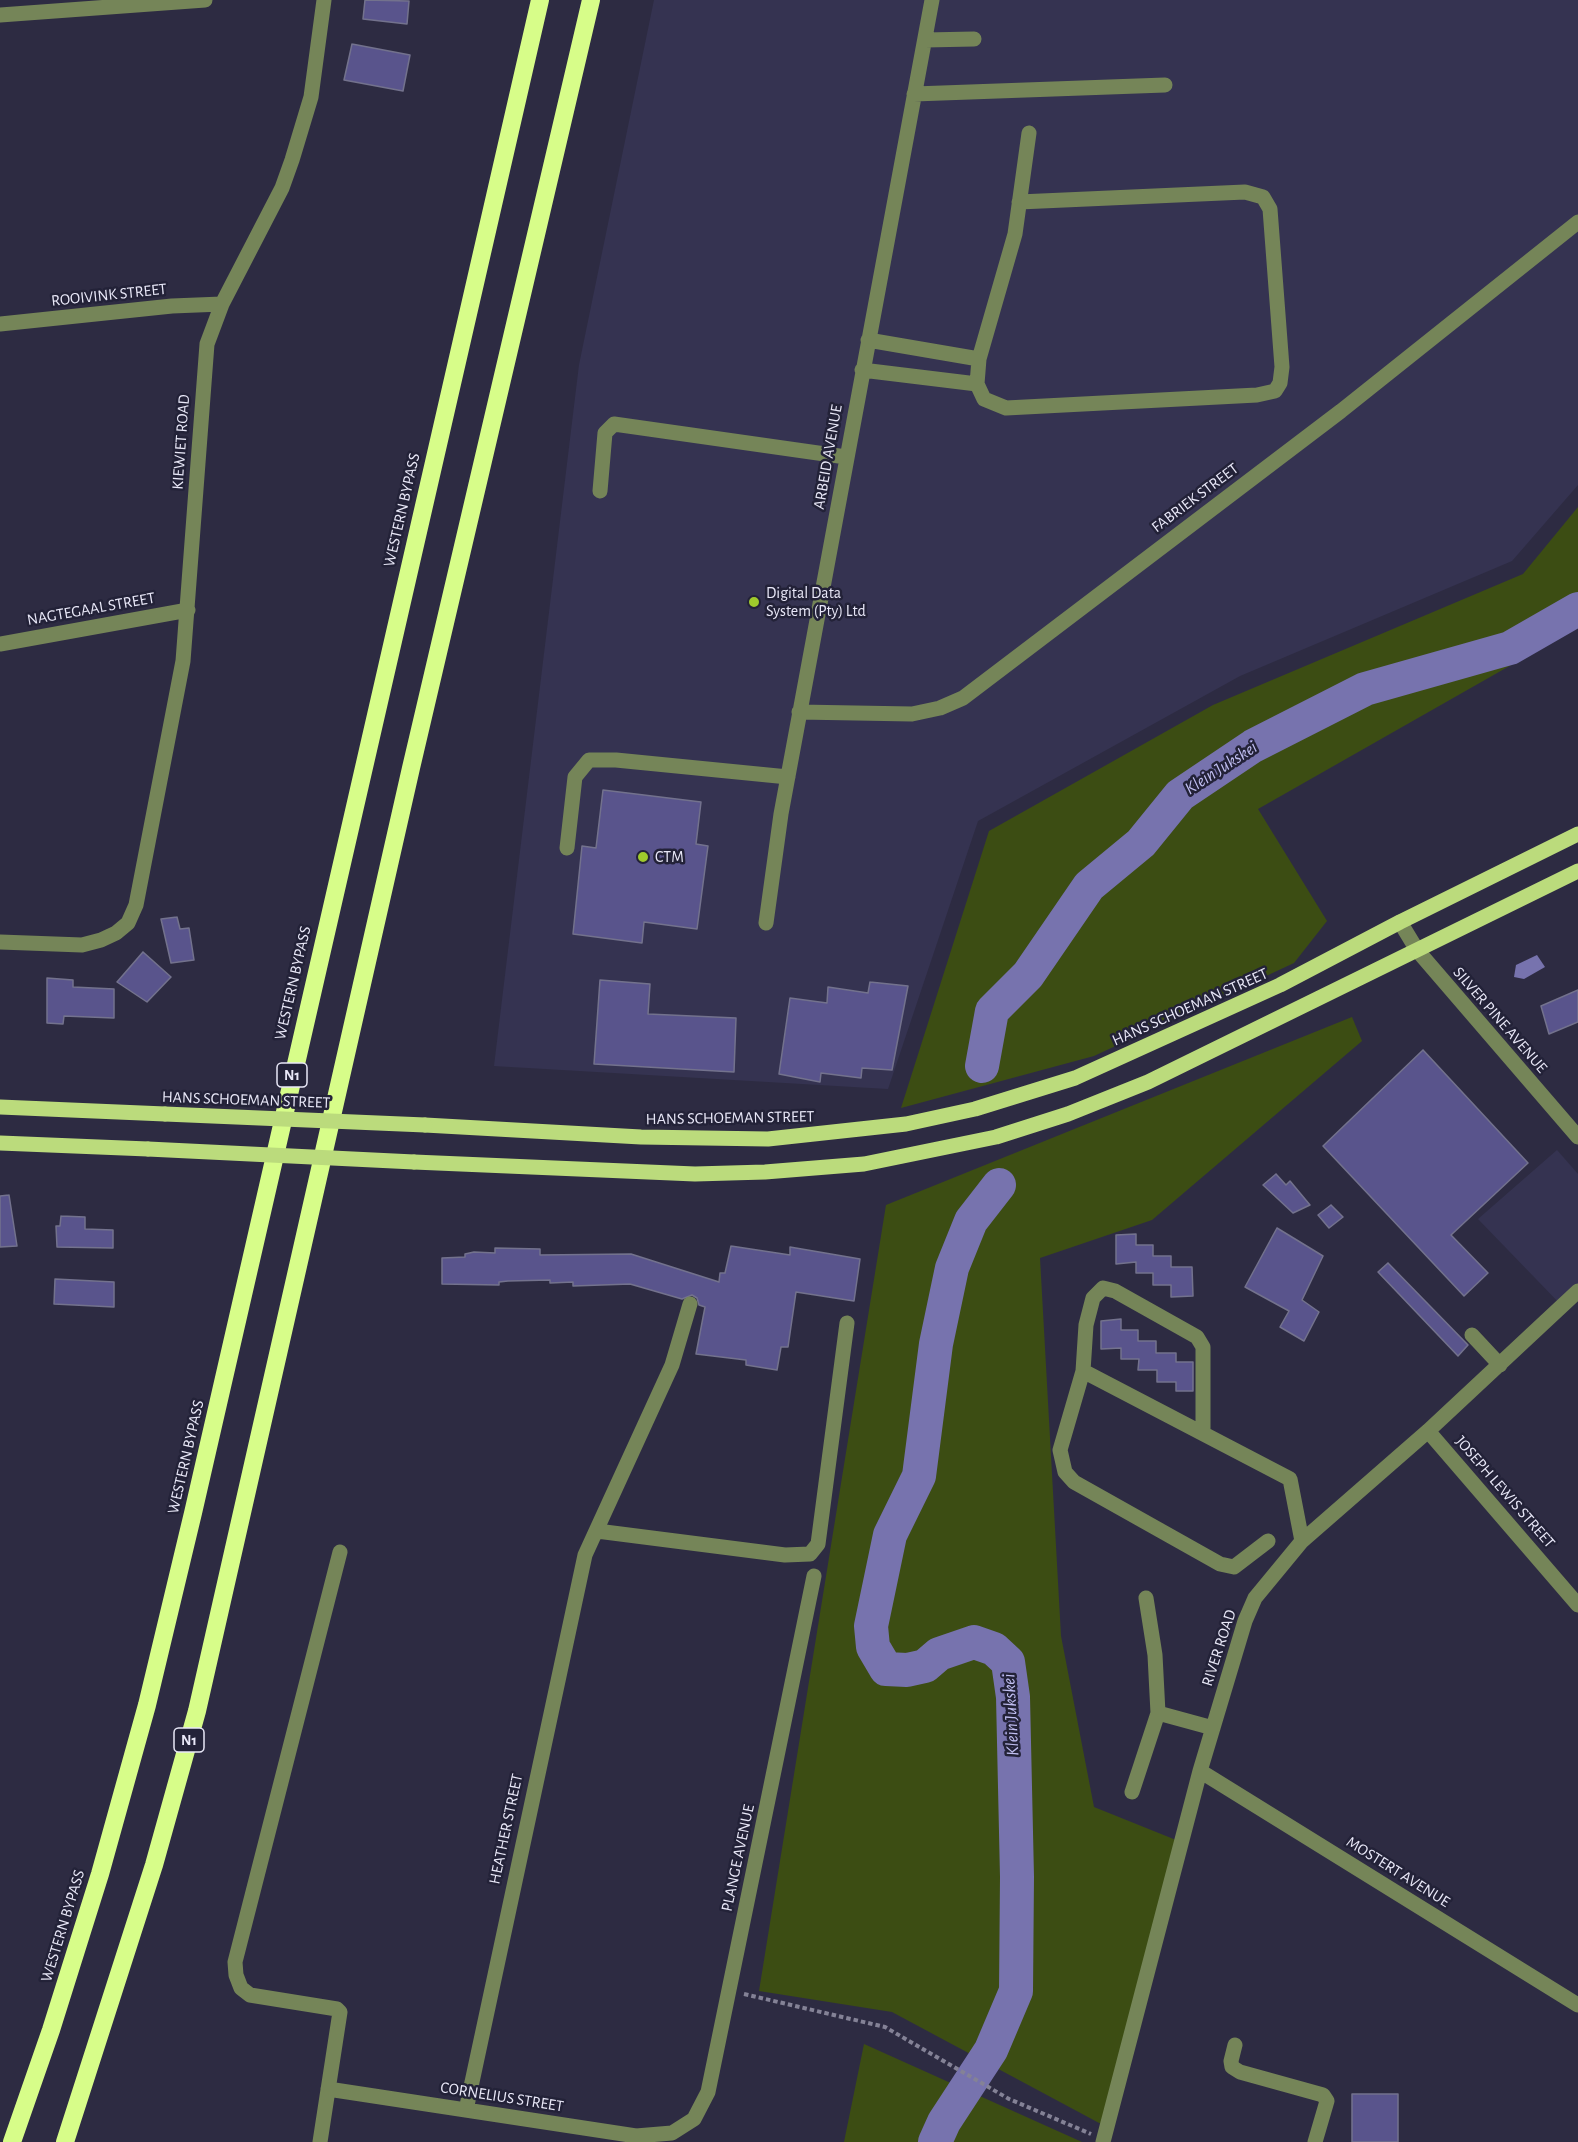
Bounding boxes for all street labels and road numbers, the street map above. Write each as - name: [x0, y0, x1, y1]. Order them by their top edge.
- street label: ROOIVINK STREET: [50, 279, 168, 311]
- street label: KIEWIET ROAD: [168, 394, 194, 490]
- street label: ARBEID AVENUE: [809, 403, 847, 511]
- street label: WESTERN BYPASS: [380, 451, 424, 569]
- street label: FABRIEK STREET: [1148, 459, 1242, 537]
- street label: NAGTEGAAL STREET: [26, 588, 156, 630]
- street label: WESTERN BYPASS: [271, 924, 315, 1042]
- street label: SILVER PINE AVENUE: [1449, 963, 1551, 1077]
- street label: HANS SCHOEMAN STREET: [1109, 964, 1271, 1050]
- road number: N1: [277, 1063, 307, 1087]
- street label: HANS SCHOEMAN STREET: [161, 1087, 331, 1113]
- street label: HANS SCHOEMAN STREET: [646, 1107, 814, 1129]
- street label: WESTERN BYPASS: [164, 1398, 208, 1516]
- street label: JOSEPH LEWIS STREET: [1451, 1432, 1559, 1552]
- street label: RIVER ROAD: [1198, 1607, 1240, 1689]
- road number: N1: [174, 1728, 204, 1752]
- street label: HEATHER STREET: [485, 1772, 527, 1886]
- street label: PLANGE AVENUE: [717, 1803, 759, 1913]
- street label: MOSTERT AVENUE: [1343, 1832, 1453, 1912]
- street label: WESTERN BYPASS: [37, 1868, 89, 1984]
- street label: CORNELIUS STREET: [439, 2078, 565, 2116]

